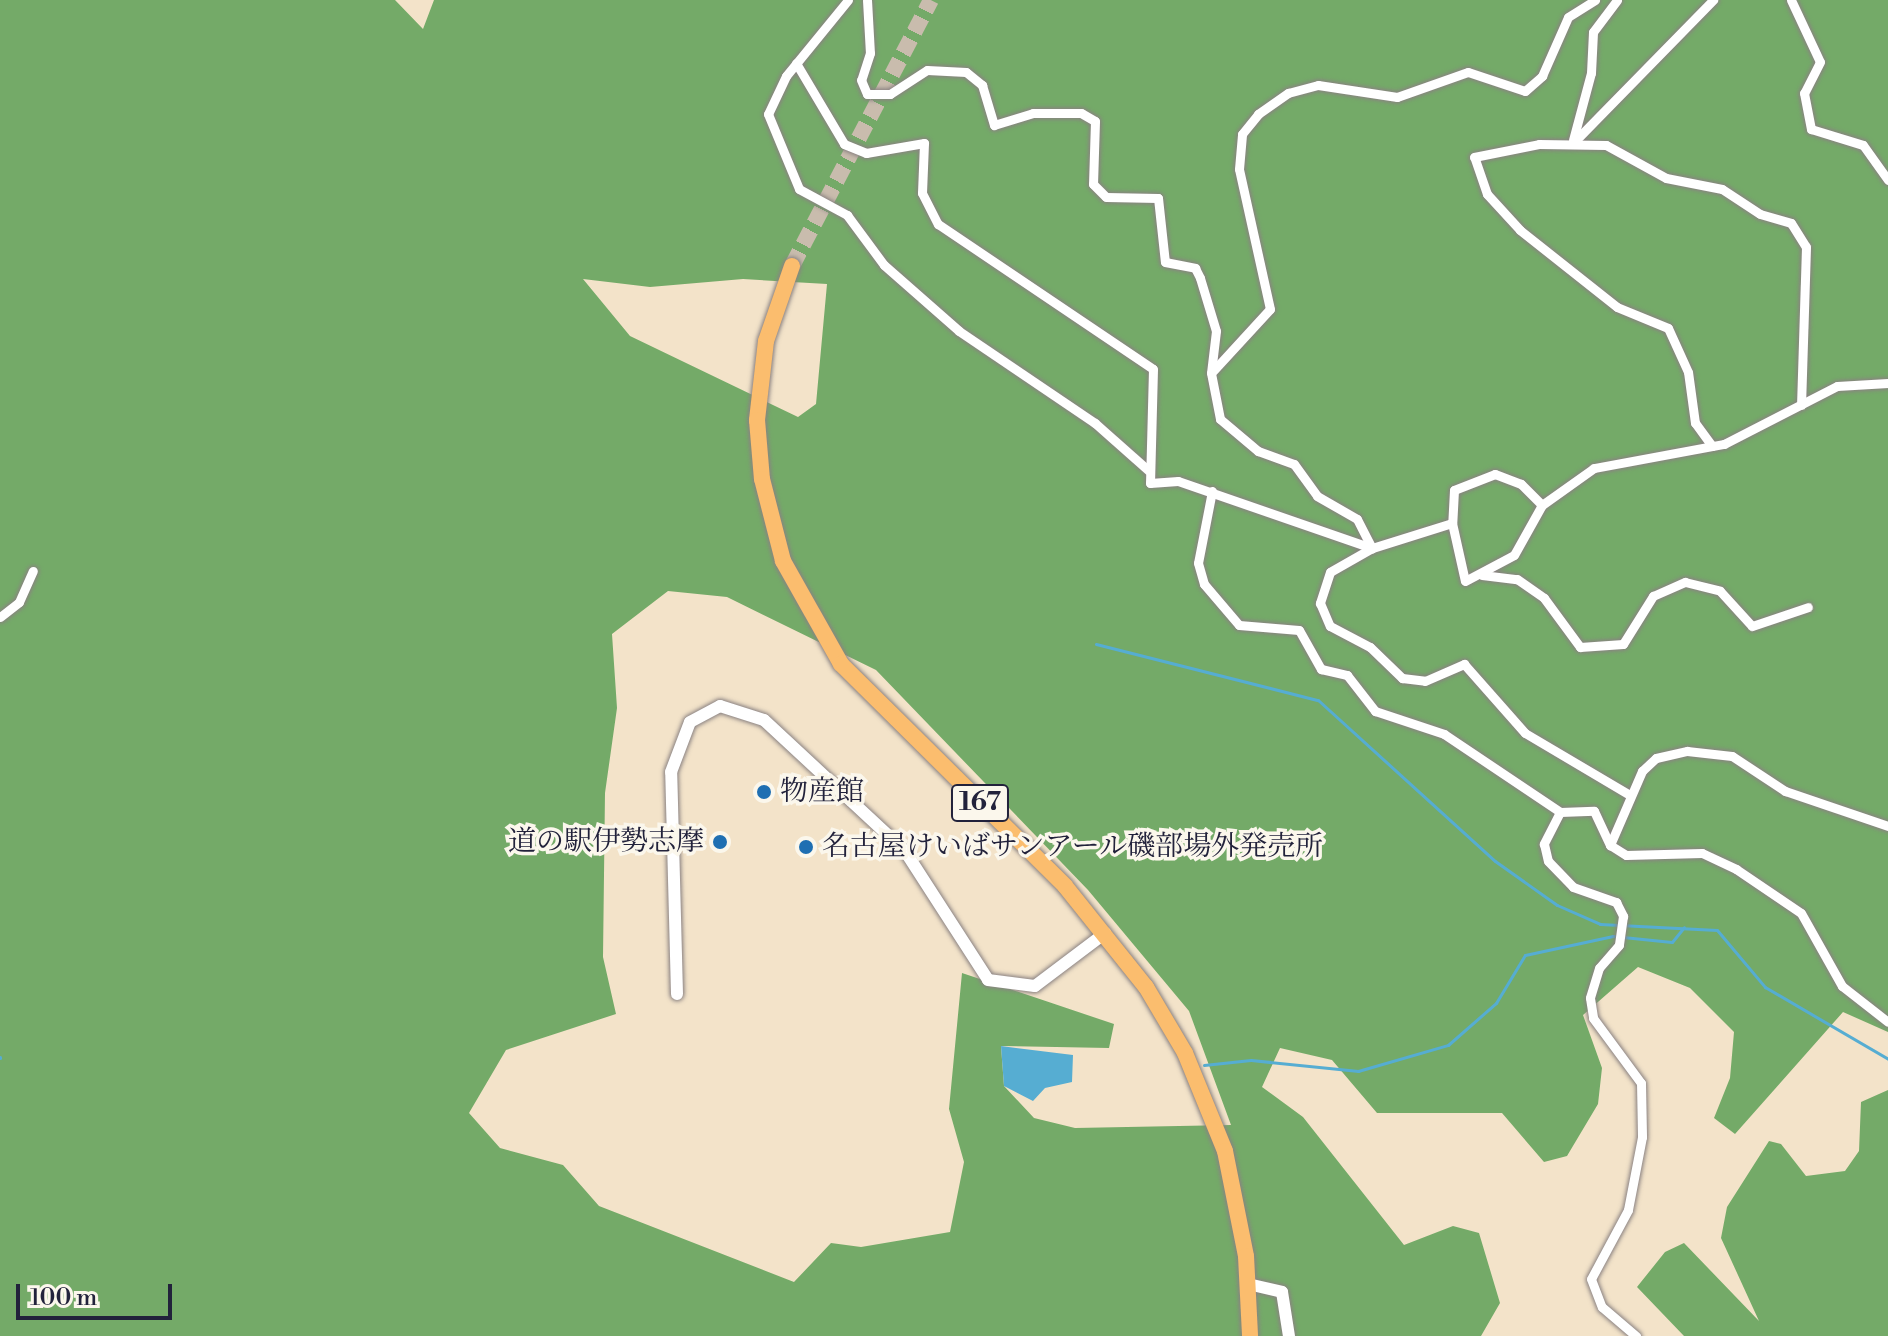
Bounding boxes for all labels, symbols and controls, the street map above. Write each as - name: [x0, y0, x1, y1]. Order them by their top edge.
- place label: 物産館: [780, 775, 864, 809]
- road number: 167: [950, 781, 1010, 825]
- marker: 物産館: [755, 783, 773, 801]
- place label: 道の駅伊勢志摩: [508, 825, 704, 859]
- place label: 名古屋けいばサンアール磯部場外発売所: [822, 830, 1325, 864]
- marker: 道の駅伊勢志摩: [711, 833, 729, 851]
- marker: 名古屋けいばサンアール磯部場外発売所: [797, 838, 815, 856]
- scale bar: [20, 1268, 176, 1318]
- text: 100 m: [30, 1283, 97, 1313]

